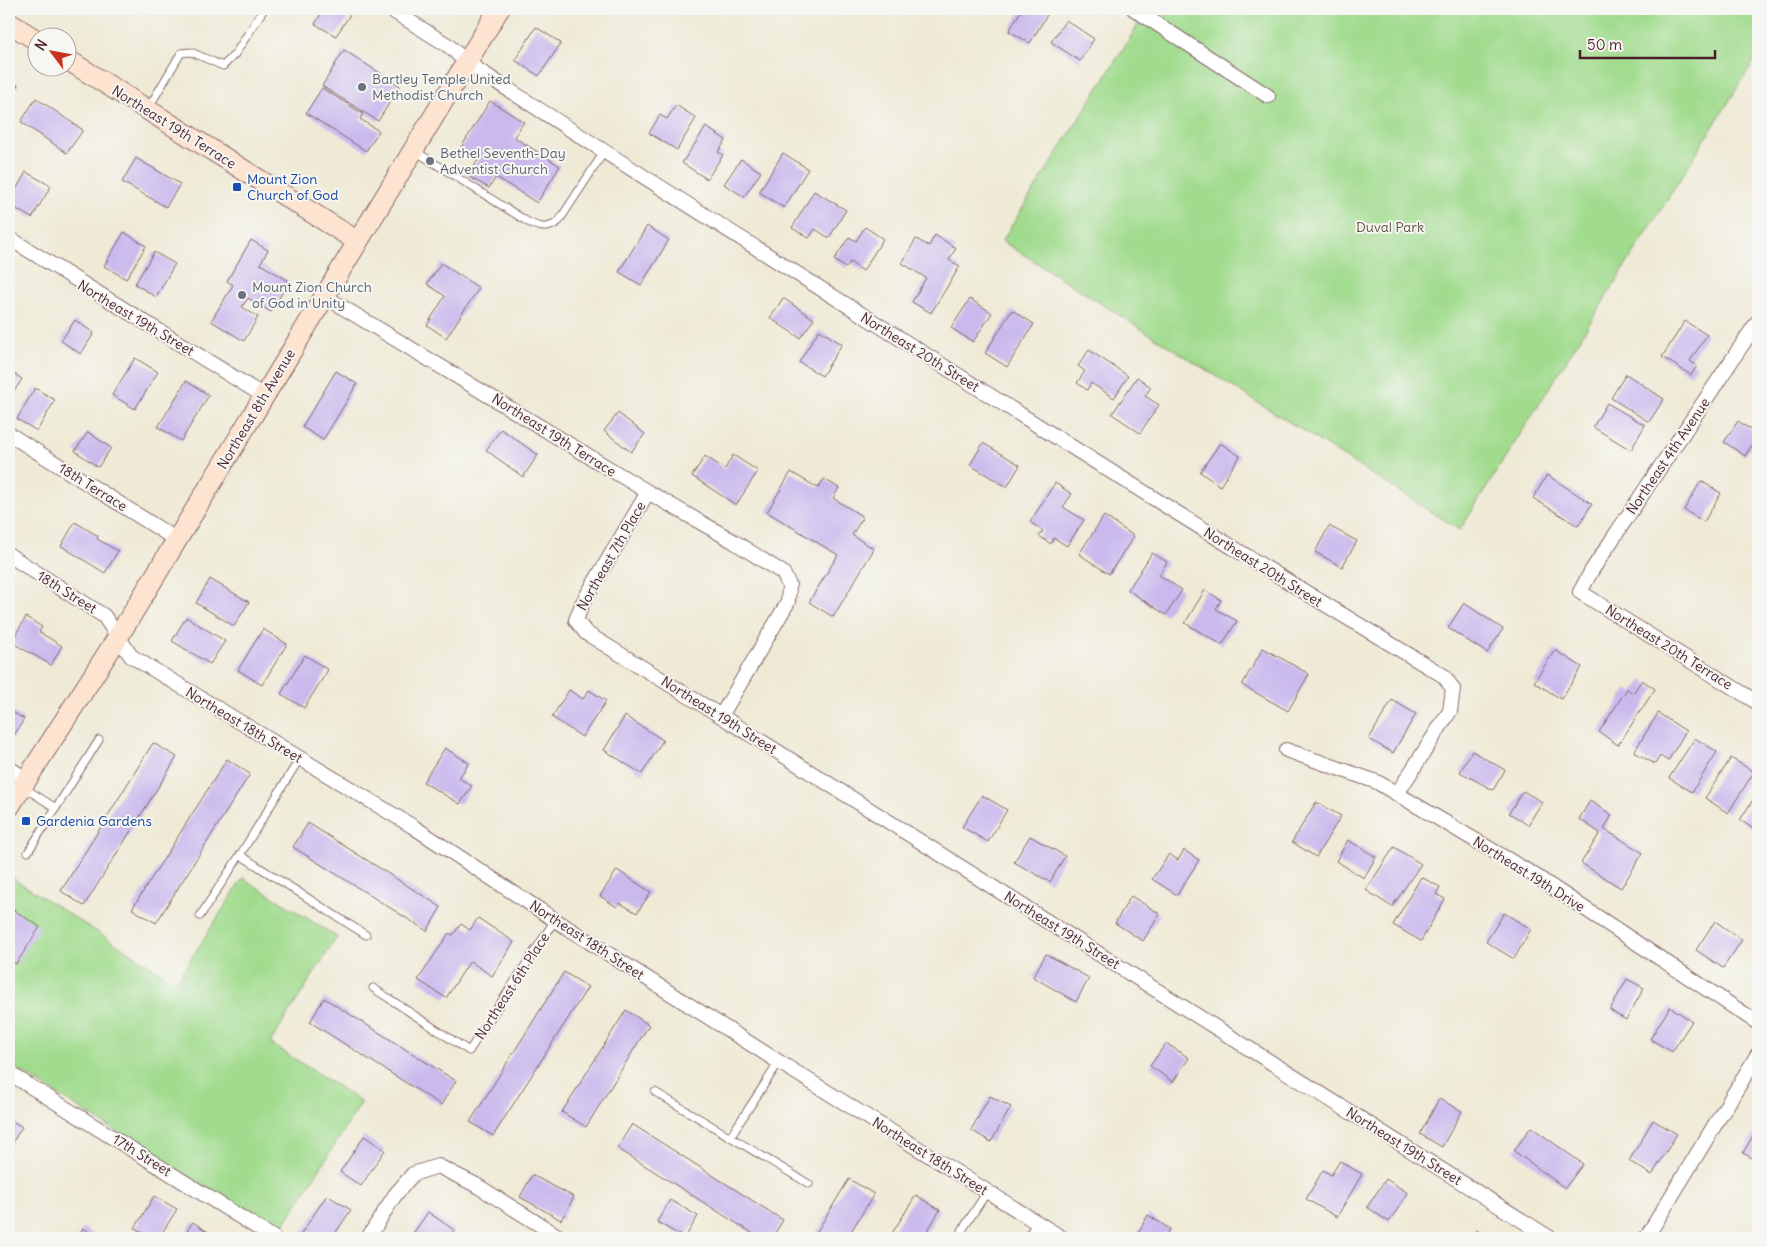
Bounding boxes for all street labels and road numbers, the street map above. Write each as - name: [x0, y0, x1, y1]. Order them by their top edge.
- street label: Northeast 19th Terrace: [109, 81, 239, 173]
- street label: Northeast 19th Street: [74, 276, 198, 360]
- street label: Northeast 20th Street: [857, 308, 983, 396]
- street label: Northeast 8th Avenue: [213, 346, 299, 472]
- street label: Northeast 19th Terrace: [489, 389, 619, 481]
- street label: Northeast 4th Avenue: [1622, 394, 1714, 518]
- street label: 18th Terrace: [55, 459, 131, 515]
- street label: Northeast 7th Place: [573, 498, 649, 614]
- street label: Northeast 20th Street: [1200, 523, 1326, 611]
- street label: 18th Street: [34, 567, 100, 618]
- street label: Northeast 20th Terrace: [1602, 601, 1736, 693]
- street label: Northeast 19th Street: [658, 672, 780, 758]
- street label: Northeast 18th Street: [182, 683, 306, 767]
- street label: Northeast 19th Drive: [1470, 832, 1588, 916]
- street label: Northeast 19th Street: [1001, 887, 1123, 973]
- street label: Northeast 18th Street: [526, 896, 648, 984]
- street label: Northeast 6th Place: [471, 929, 553, 1043]
- street label: Northeast 19th Street: [1343, 1103, 1465, 1189]
- street label: Northeast 18th Street: [869, 1113, 991, 1199]
- street label: 17th Street: [109, 1130, 175, 1180]

